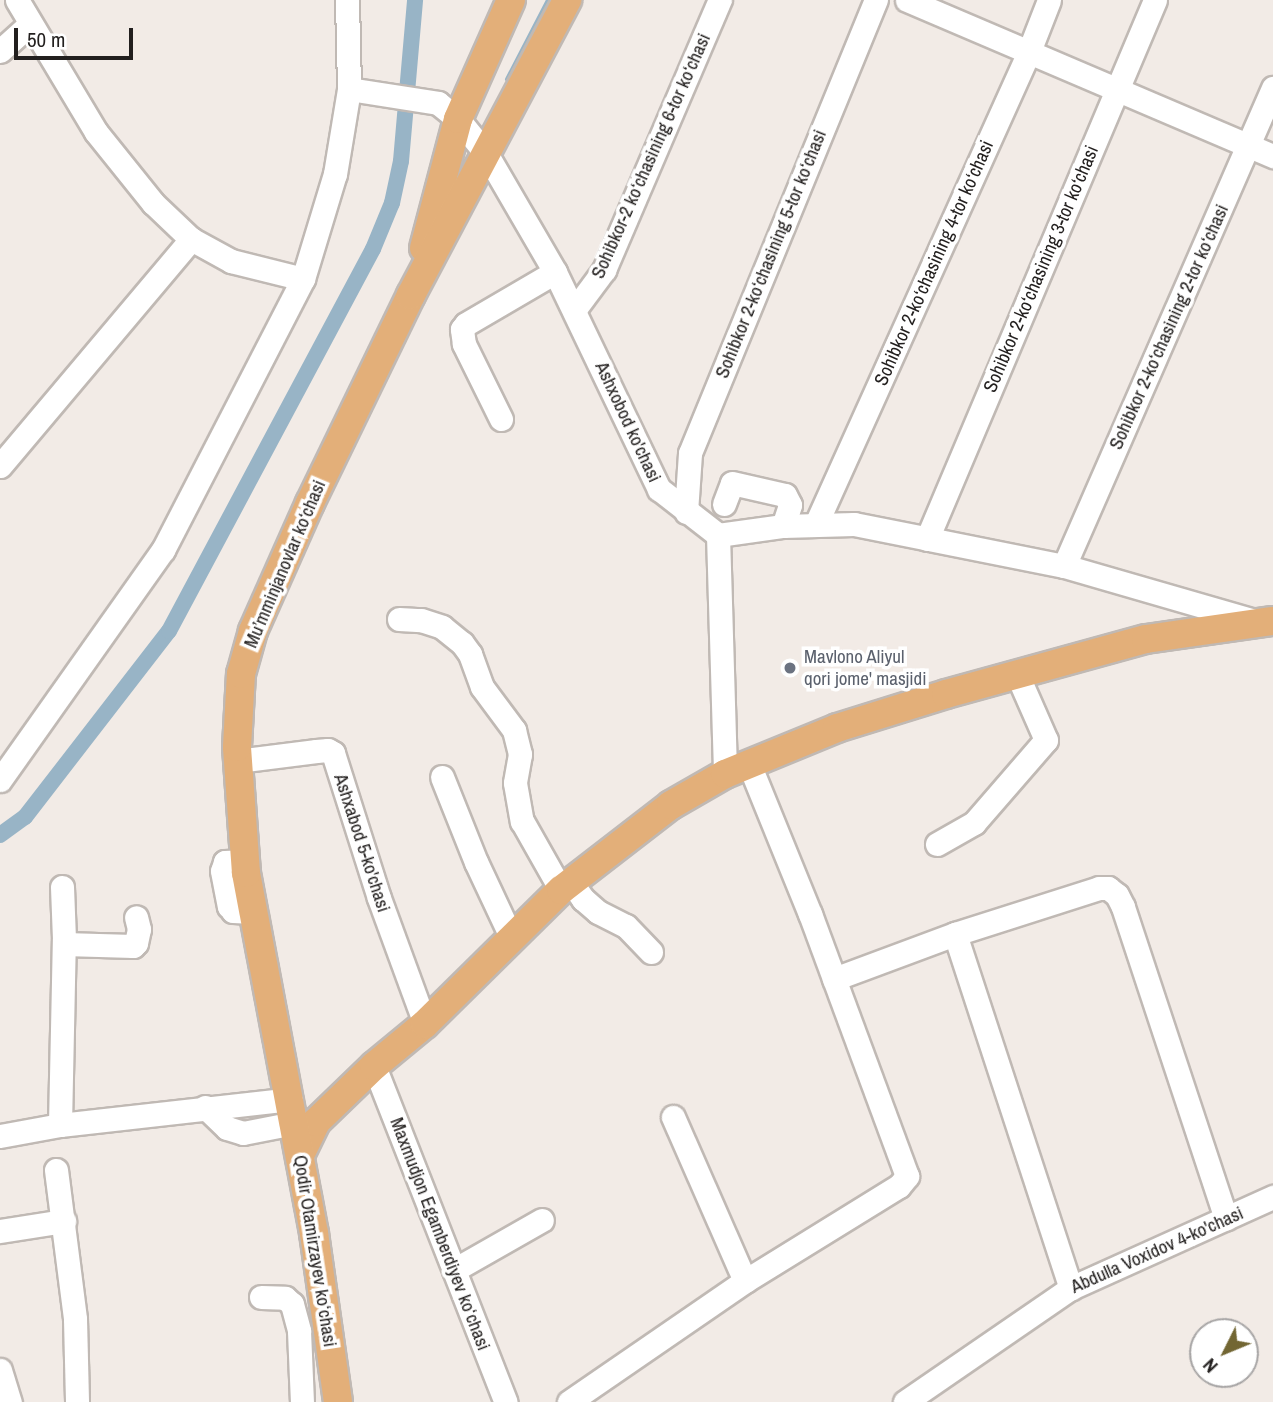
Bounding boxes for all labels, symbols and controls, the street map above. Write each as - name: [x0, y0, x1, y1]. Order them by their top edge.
- scale bar: [18, 14, 136, 58]
- text: 50 m: [27, 25, 65, 54]
- street label: Sohibkor-2 ko‘chasining 6-tor ko‘chasi: [587, 30, 715, 282]
- street label: Sohibkor 2-ko‘chasining 5-tor ko‘chasi: [711, 126, 831, 382]
- street label: Sohibkor 2-ko‘chasining 4-tor ko‘chasi: [870, 137, 998, 389]
- street label: Sohibkor 2-ko‘chasining 3-tor ko‘chasi: [979, 142, 1103, 396]
- street label: Sohibkor 2-ko‘chasining 2-tor ko‘chasi: [1105, 201, 1233, 453]
- street label: Ashxobod ko'chasi: [590, 358, 666, 486]
- street label: Mu’mminjanovlar ko‘chasi: [239, 477, 331, 651]
- place label: Mavlono Aliyul qori jome' masjidi: [804, 646, 926, 690]
- marker: Mavlono Aliyul qori jome' masjidi: [782, 660, 798, 676]
- street label: Ashxabod 5-ko'chasi: [329, 771, 395, 915]
- street label: Maxmudjon Egamberdiyev koʻchasi: [385, 1114, 495, 1354]
- street label: Qodir Otamirzayev koʻchasi: [289, 1153, 341, 1349]
- street label: Abdulla Voxidov 4-ko'chasi: [1067, 1202, 1247, 1298]
- north arrow: [1189, 1318, 1259, 1388]
- text: N: [1197, 1353, 1223, 1379]

